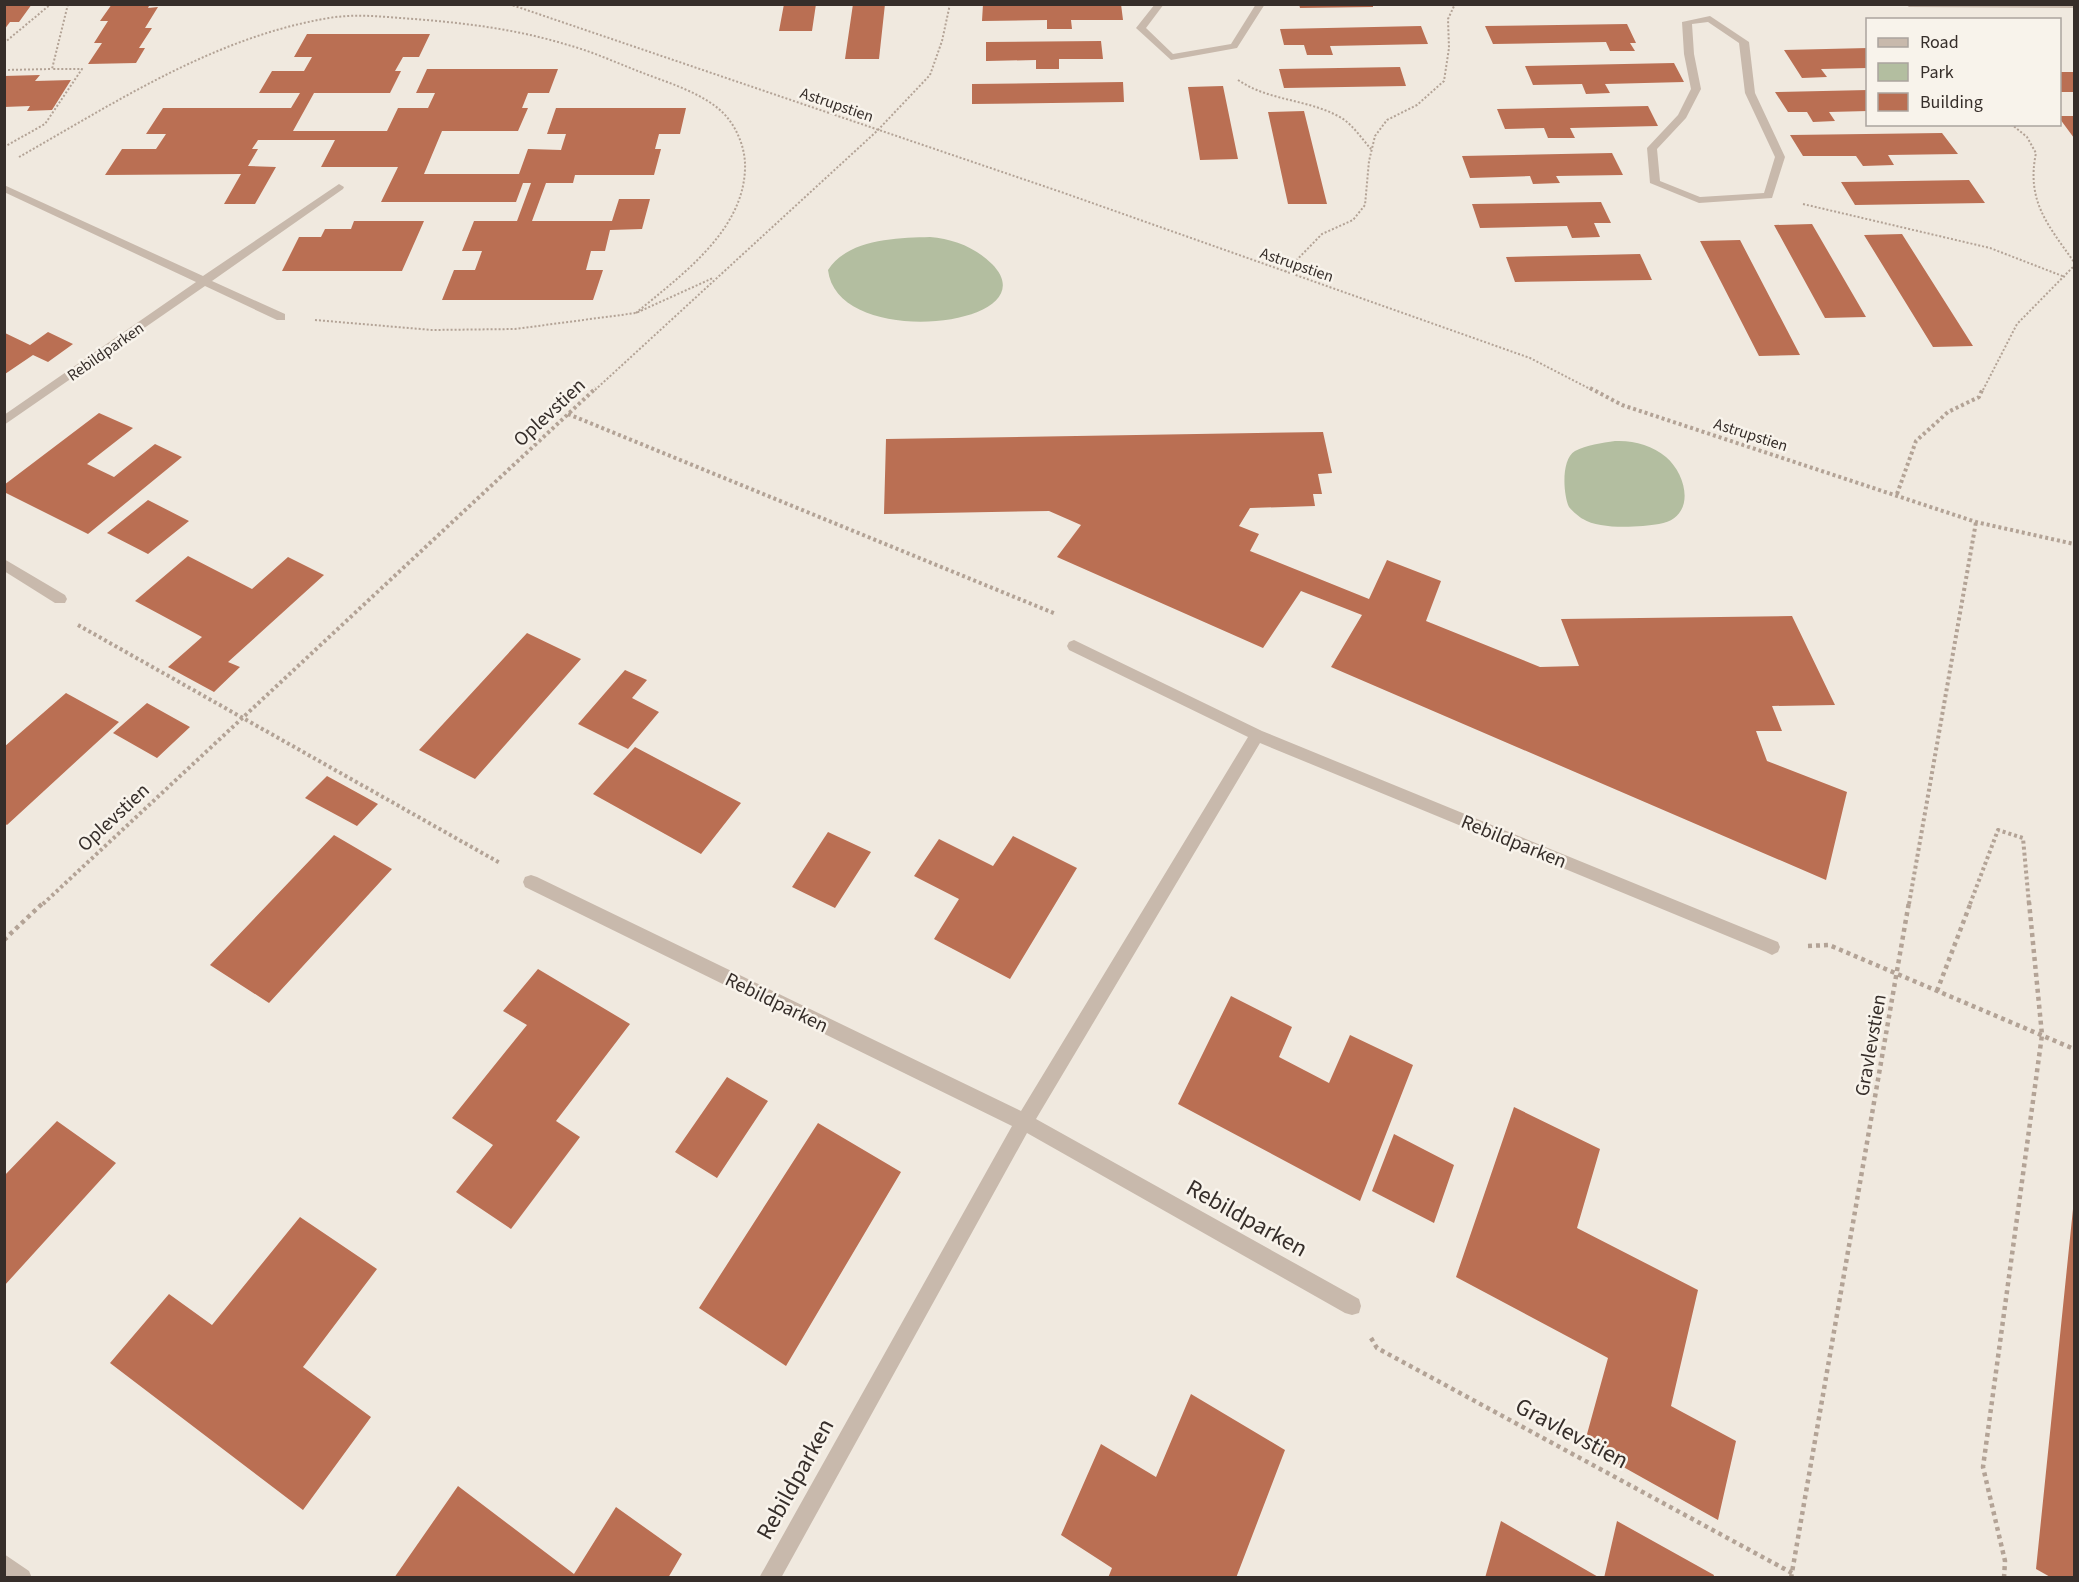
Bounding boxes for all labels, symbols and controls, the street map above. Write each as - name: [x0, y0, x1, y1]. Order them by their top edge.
- legend: [1866, 18, 2061, 126]
- text: Road: [1920, 30, 1959, 55]
- text: Park: [1920, 60, 1954, 85]
- street label: Astrupstien: [797, 82, 876, 128]
- text: Building: [1920, 90, 1983, 115]
- street label: Astrupstien: [1257, 242, 1336, 288]
- street label: Rebildparken: [63, 317, 148, 386]
- street label: Oplevstien: [507, 372, 592, 453]
- street label: Astrupstien: [1711, 413, 1790, 457]
- street label: Oplevstien: [71, 777, 156, 858]
- street label: Rebildparken: [1457, 808, 1571, 876]
- street label: Rebildparken: [720, 966, 833, 1040]
- street label: Gravlevstien: [1848, 992, 1894, 1098]
- street label: Rebildparken: [1180, 1171, 1314, 1266]
- street label: Gravlevstien: [1509, 1389, 1635, 1478]
- street label: Rebildparken: [748, 1412, 843, 1546]

